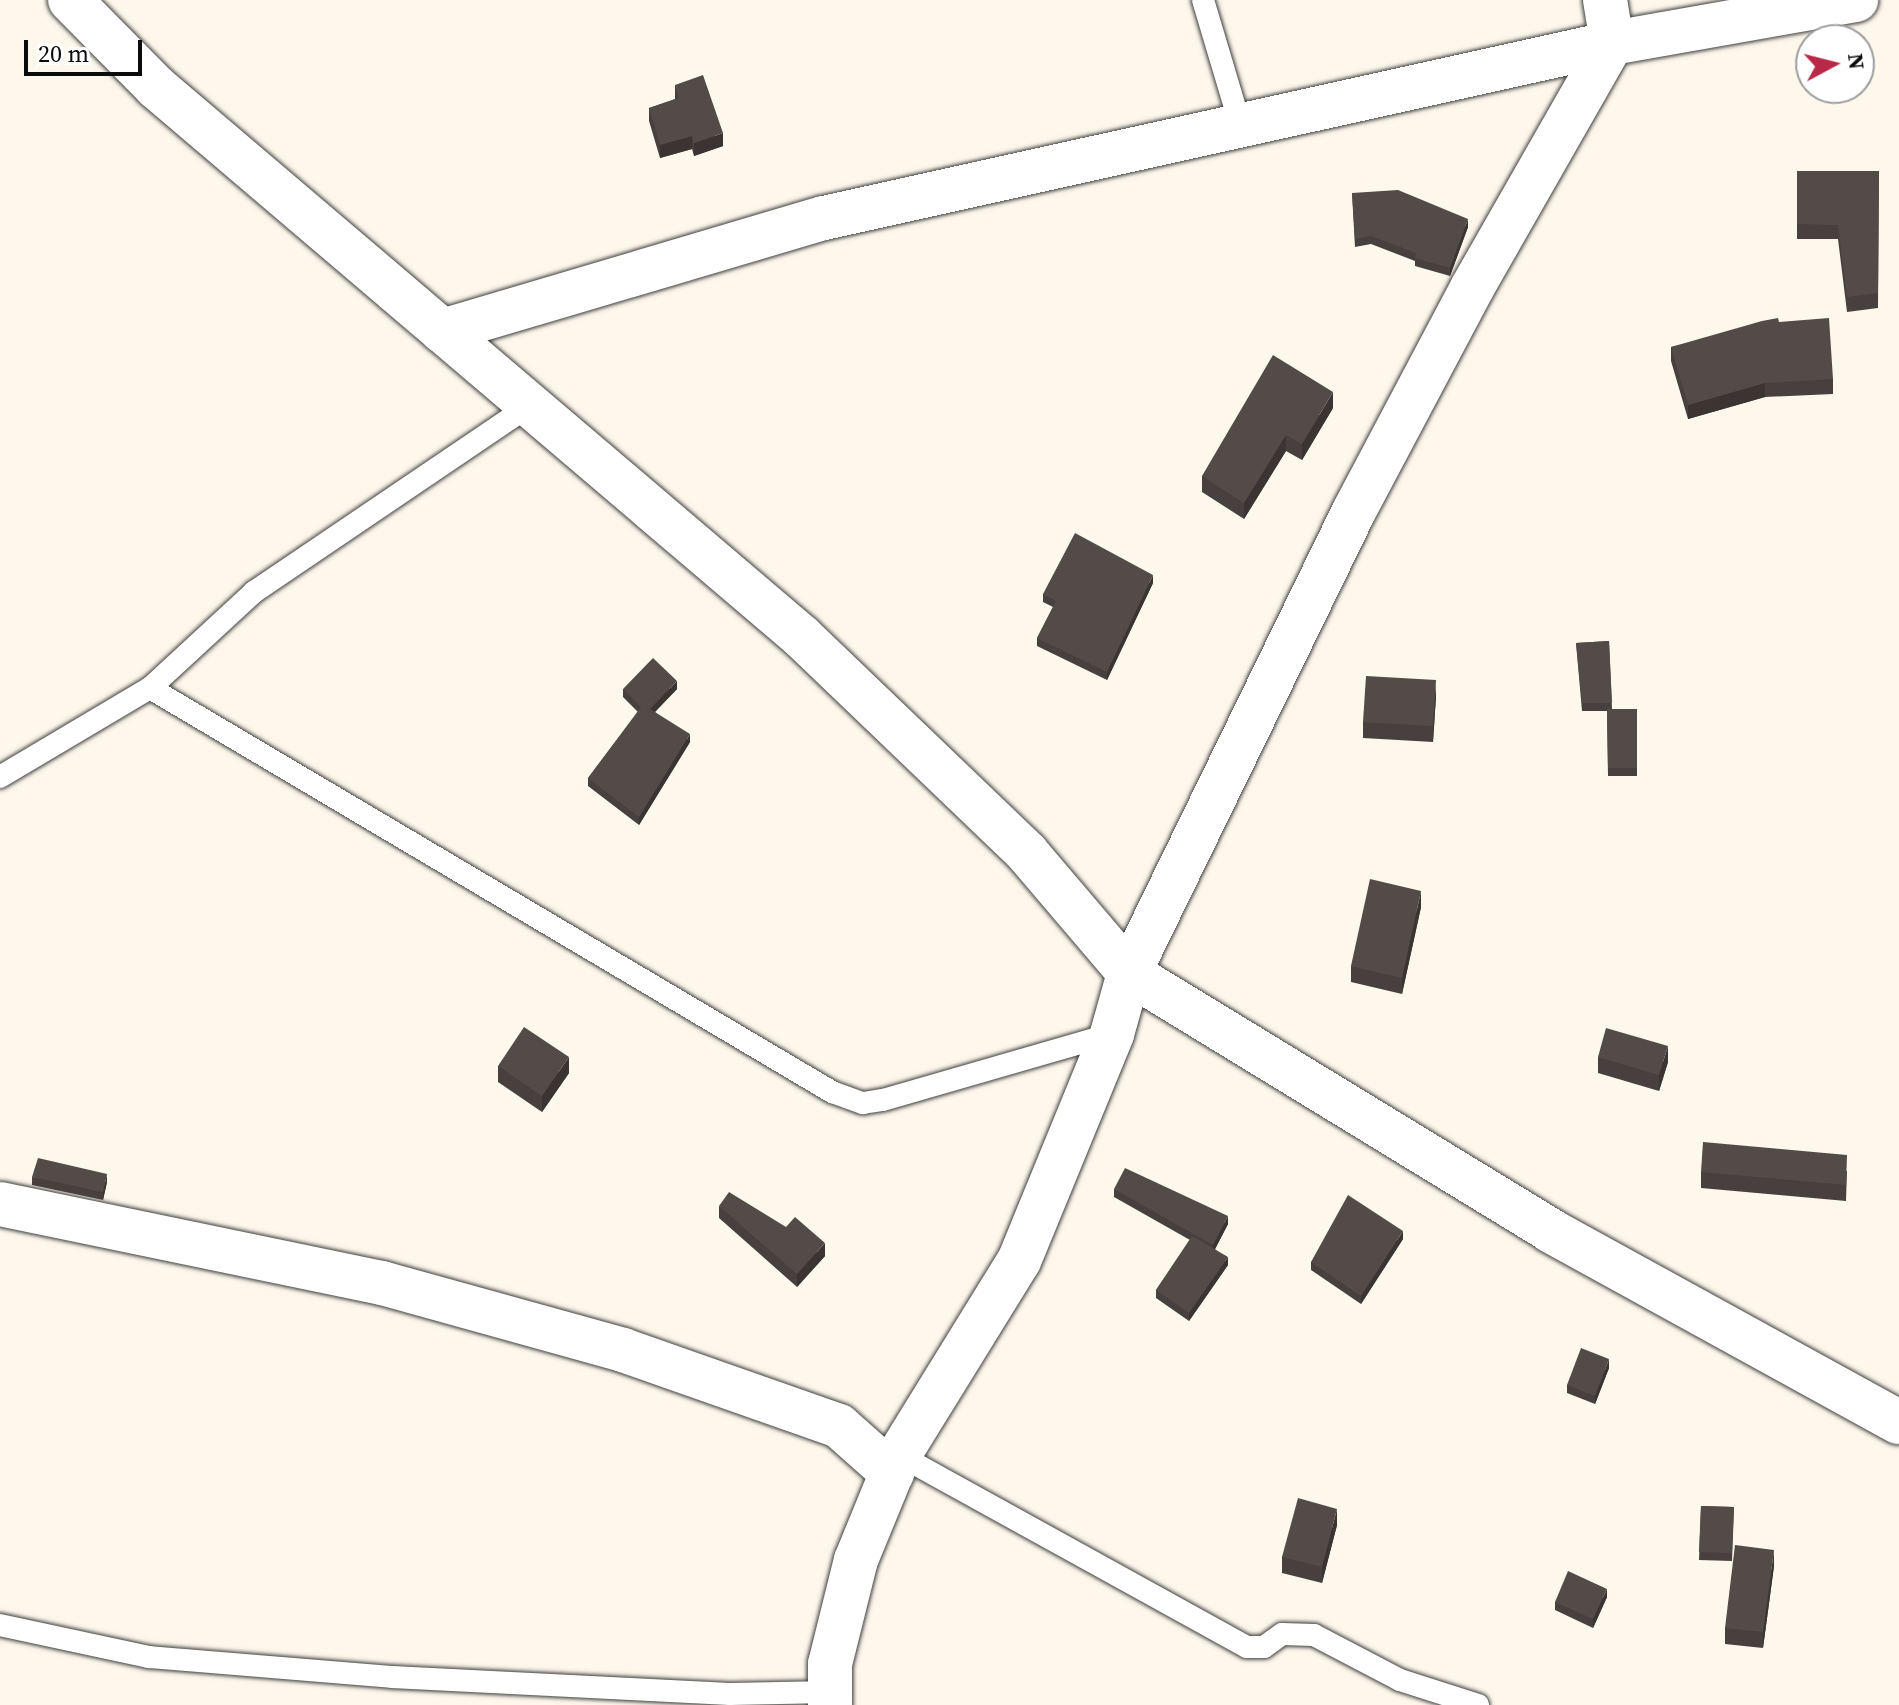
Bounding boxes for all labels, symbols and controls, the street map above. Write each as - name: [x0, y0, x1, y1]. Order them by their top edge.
- scale bar: [28, 24, 146, 74]
- north arrow: [1795, 24, 1875, 104]
- text: 20 m: [38, 37, 89, 70]
- text: N: [1841, 52, 1873, 71]

